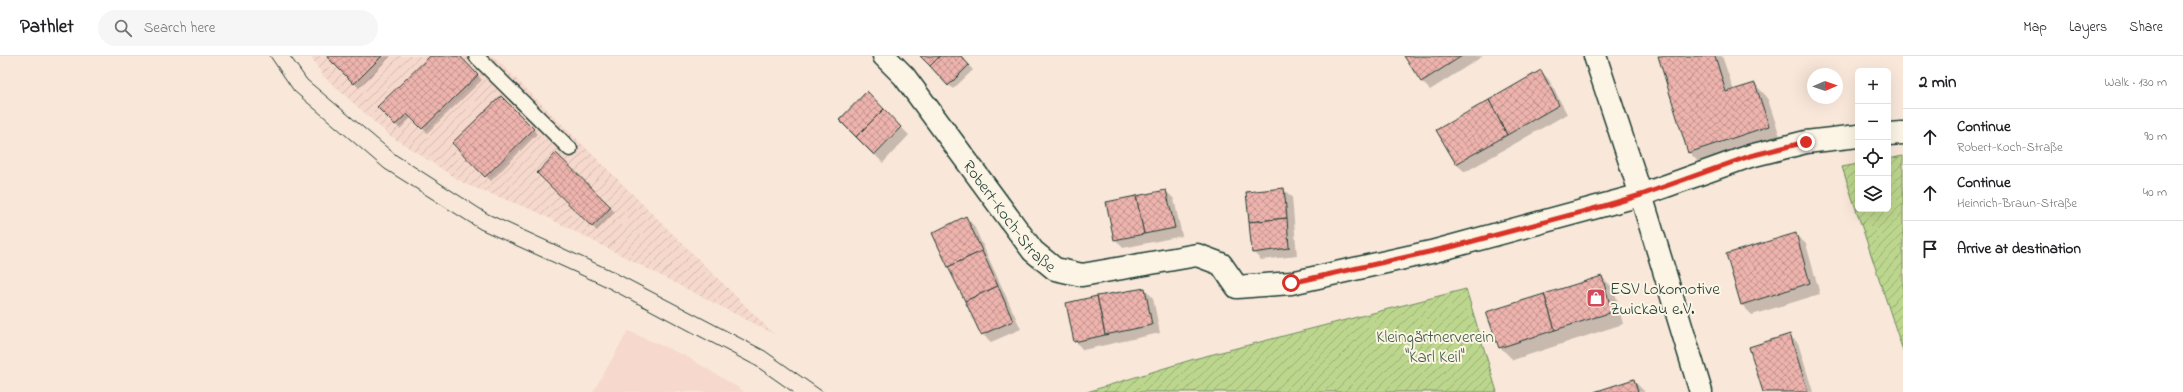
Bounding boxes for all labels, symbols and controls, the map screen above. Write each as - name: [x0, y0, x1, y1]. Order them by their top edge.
- search box: [98, 10, 378, 46]
- text: Pathlet: [20, 14, 74, 41]
- icon: search: [112, 17, 134, 39]
- text: Search here: [144, 17, 215, 39]
- text: Map: [2023, 17, 2047, 38]
- text: Layers: [2069, 17, 2107, 38]
- text: Share: [2129, 17, 2163, 38]
- north arrow: [1807, 68, 1843, 104]
- map controls: [1855, 68, 1891, 212]
- button: +: [1855, 68, 1891, 104]
- text: 2 min: [1919, 70, 1956, 95]
- text: Walk · 130 m: [2104, 73, 2167, 92]
- button: −: [1855, 104, 1891, 140]
- text: Continue: [1957, 116, 2011, 138]
- icon: ahead: [1919, 126, 1941, 148]
- text: 90 m: [2144, 127, 2167, 146]
- route end: [1797, 133, 1815, 151]
- text: Robert-Koch-Straße: [1957, 138, 2063, 157]
- button: locate: [1855, 140, 1891, 176]
- street label: Robert-Koch-Straße: [956, 155, 1062, 280]
- text: Continue: [1957, 172, 2011, 194]
- button: layers: [1855, 176, 1891, 212]
- icon: ahead: [1919, 182, 1941, 204]
- text: 40 m: [2143, 183, 2167, 202]
- text: Heinrich-Braun-Straße: [1957, 194, 2077, 213]
- icon: arrive: [1919, 238, 1941, 260]
- text: Arrive at destination: [1957, 238, 2081, 260]
- route start: [1282, 274, 1300, 292]
- place label: ESV Lokomotive Zwickau e.V.: [1610, 277, 1720, 322]
- shop icon: ESV Lokomotive Zwickau e.V.: [1585, 287, 1607, 309]
- park label: Kleingärtnerverein "Karl Keil": [1376, 325, 1494, 370]

